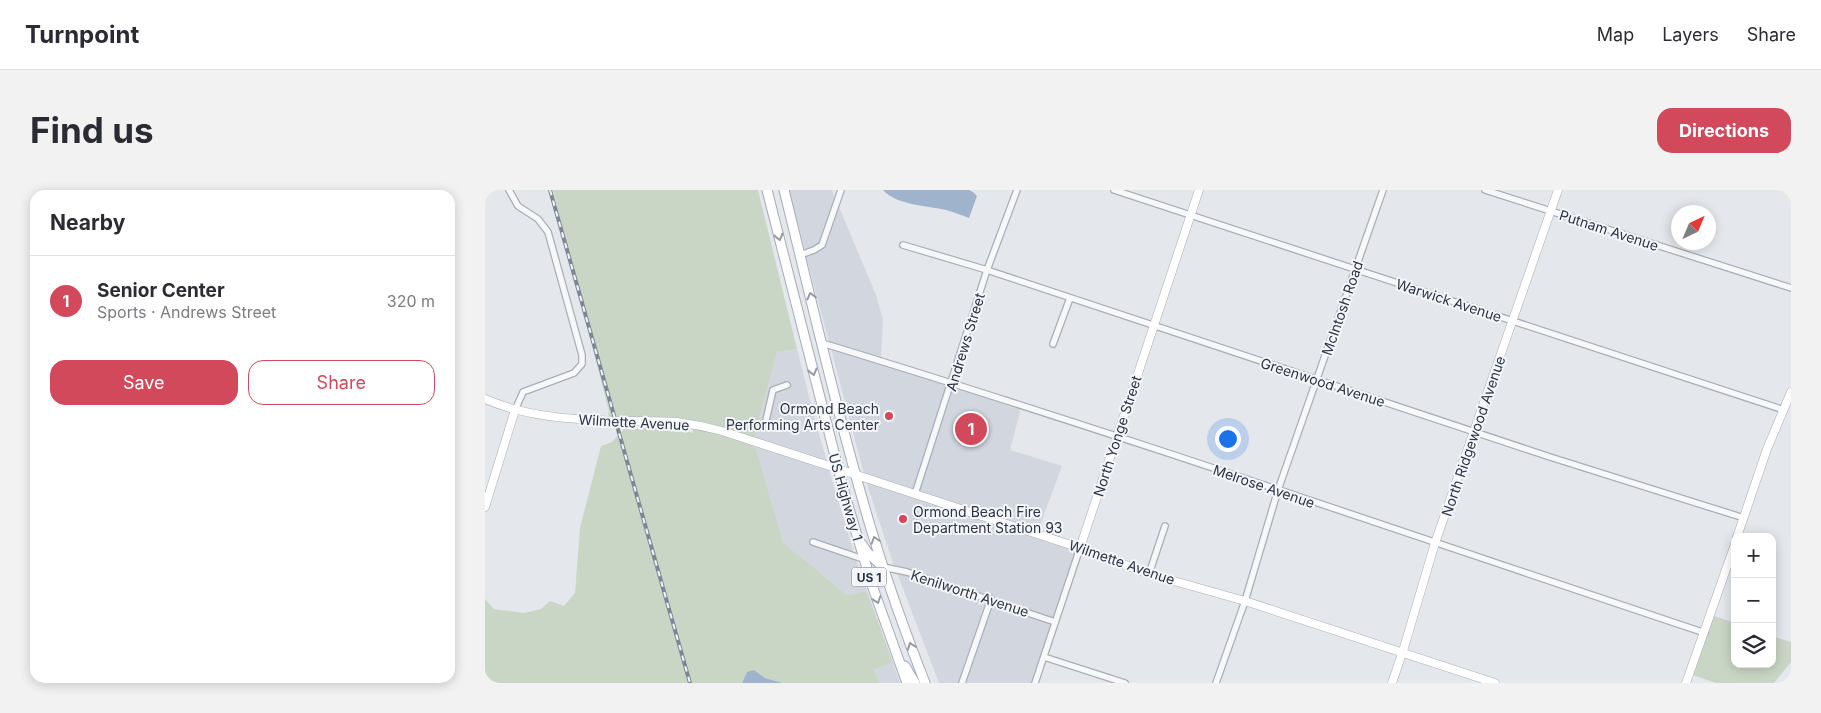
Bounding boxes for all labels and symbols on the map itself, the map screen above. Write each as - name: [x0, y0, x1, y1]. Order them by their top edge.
- north arrow: [1671, 205, 1716, 250]
- street label: Putnam Avenue: [1557, 206, 1661, 254]
- one-way arrow: [773, 233, 784, 242]
- street label: McIntosh Road: [1318, 258, 1366, 358]
- street label: Warwick Avenue: [1394, 275, 1504, 325]
- street label: Andrews Street: [942, 290, 988, 393]
- one-way arrow: [806, 292, 816, 300]
- street label: Greenwood Avenue: [1259, 354, 1387, 410]
- street label: North Ridgewood Avenue: [1438, 354, 1508, 518]
- one-way arrow: [807, 368, 818, 377]
- street label: North Yonge Street: [1089, 373, 1145, 499]
- place label: Ormond Beach Performing Arts Center: [726, 400, 879, 433]
- marker: Ormond Beach Performing Arts Center: [883, 410, 895, 422]
- pin: 1: [955, 410, 987, 448]
- street label: Wilmette Avenue: [578, 411, 690, 433]
- your location: [1215, 426, 1241, 452]
- street label: US Highway 1: [825, 451, 867, 543]
- street label: Melrose Avenue: [1211, 461, 1317, 511]
- place label: Ormond Beach Fire Department Station 93: [913, 503, 1063, 536]
- marker: Ormond Beach Fire Department Station 93: [897, 513, 909, 525]
- one-way arrow: [870, 536, 880, 544]
- street label: Wilmette Avenue: [1067, 536, 1177, 588]
- street label: Kenilworth Avenue: [909, 566, 1031, 620]
- road number: US 1: [851, 568, 887, 587]
- one-way arrow: [871, 595, 881, 603]
- one-way arrow: [907, 643, 917, 651]

